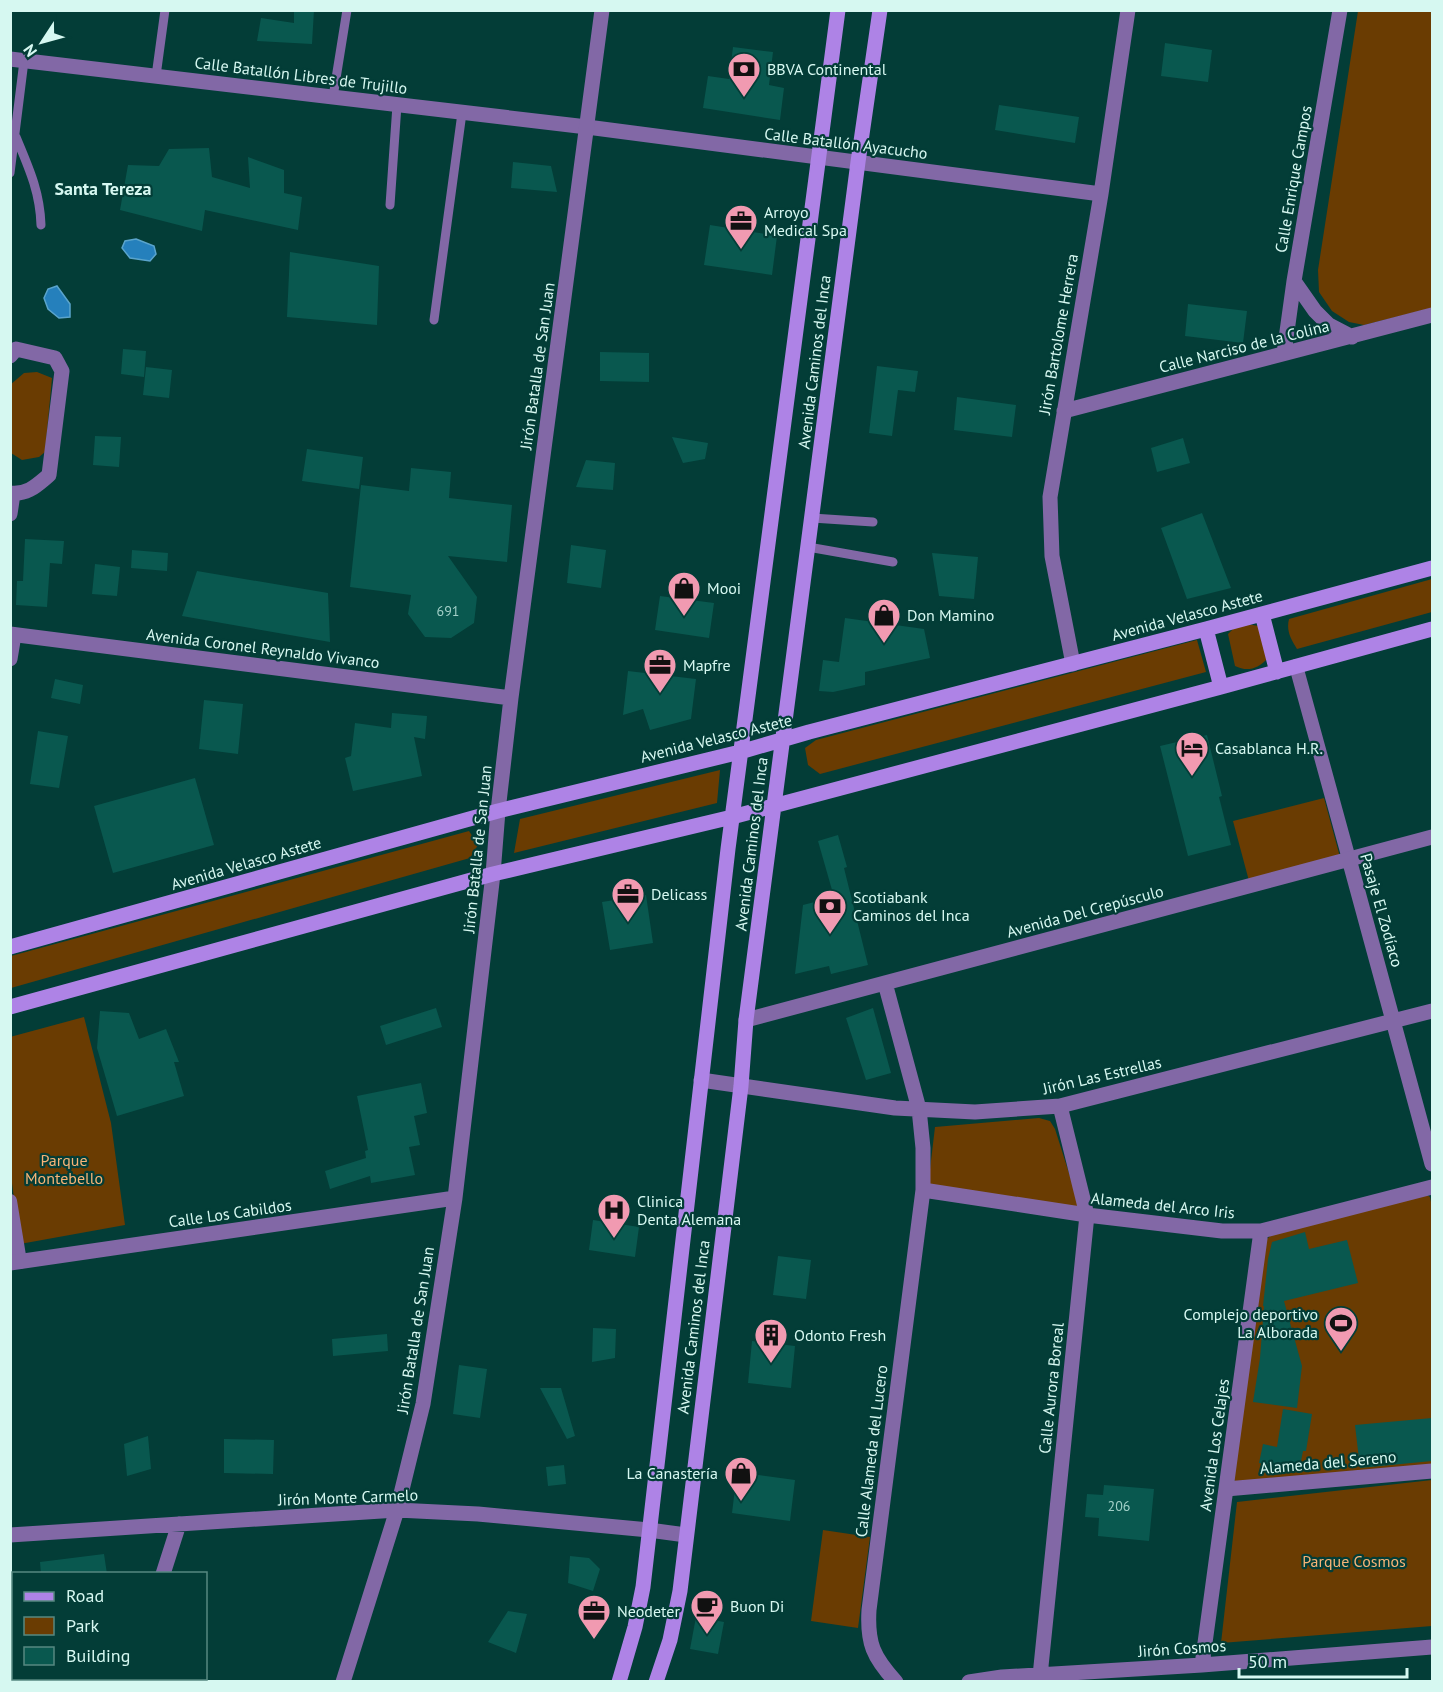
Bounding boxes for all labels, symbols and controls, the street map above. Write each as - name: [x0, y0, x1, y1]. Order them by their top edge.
- north arrow: [12, 12, 72, 72]
- text: N: [19, 41, 41, 61]
- bank icon: BBVA Continental: [726, 51, 762, 98]
- street label: Calle Batallón Libres de Trujillo: [193, 52, 409, 98]
- place label: BBVA Continental: [767, 59, 887, 79]
- street label: Calle Enrique Campos: [1270, 104, 1316, 254]
- street label: Calle Batallón Ayacucho: [763, 123, 929, 163]
- district label: Santa Tereza: [54, 177, 152, 200]
- place label: Arroyo Medical Spa: [764, 202, 847, 240]
- office icon: Arroyo Medical Spa: [723, 203, 759, 250]
- street label: Jirón Bartolome Herrera: [1034, 252, 1082, 417]
- street label: Avenida Caminos del Inca: [793, 274, 835, 450]
- street label: Jirón Batalla de San Juan: [515, 281, 559, 452]
- street label: Calle Narciso de la Colina: [1157, 315, 1331, 377]
- shop icon: Mooi: [666, 570, 702, 617]
- place label: Mooi: [707, 578, 741, 598]
- street label: Avenida Velasco Astete: [1109, 585, 1265, 645]
- shop icon: Don Mamino: [866, 597, 902, 644]
- house number: 691: [437, 602, 459, 620]
- place label: Don Mamino: [907, 605, 994, 625]
- street label: Avenida Coronel Reynaldo Vivanco: [145, 624, 381, 672]
- office icon: Mapfre: [642, 647, 678, 694]
- place label: Mapfre: [683, 655, 731, 675]
- street label: Avenida Velasco Astete: [638, 709, 794, 767]
- hotel icon: Casablanca H.R.: [1174, 730, 1210, 777]
- place label: Casablanca H.R.: [1215, 738, 1323, 758]
- street label: Avenida Caminos del Inca: [730, 756, 772, 932]
- street label: Jirón Batalla de San Juan: [458, 764, 496, 935]
- street label: Avenida Velasco Astete: [168, 832, 324, 894]
- street label: Pasaje El Zodíaco: [1356, 851, 1408, 969]
- office icon: Delicass: [610, 876, 646, 923]
- street label: Avenida Del Crepúsculo: [1004, 880, 1166, 942]
- place label: Delicass: [651, 884, 707, 904]
- place label: Scotiabank Caminos del Inca: [853, 887, 970, 925]
- bank icon: Scotiabank Caminos del Inca: [812, 888, 848, 935]
- street label: Jirón Las Estrellas: [1040, 1052, 1164, 1099]
- park label: Parque Montebello: [25, 1150, 103, 1188]
- street label: Alameda del Arco Iris: [1090, 1187, 1236, 1223]
- place label: Clinica Denta Alemana: [637, 1191, 741, 1229]
- hospital icon: Clinica Denta Alemana: [596, 1192, 632, 1239]
- street label: Calle Los Cabildos: [167, 1194, 293, 1232]
- street label: Avenida Caminos del Inca: [672, 1239, 714, 1415]
- street label: Jirón Batalla de San Juan: [392, 1245, 438, 1416]
- place label: Complejo deportivo La Alborada: [1184, 1304, 1318, 1342]
- sports icon: Complejo deportivo La Alborada: [1323, 1305, 1359, 1352]
- building icon: Odonto Fresh: [753, 1317, 789, 1364]
- street label: Calle Aurora Boreal: [1034, 1321, 1068, 1455]
- place label: Odonto Fresh: [794, 1325, 886, 1345]
- street label: Calle Alameda del Lucero: [851, 1364, 891, 1538]
- street label: Avenida Los Celajes: [1195, 1377, 1233, 1513]
- street label: Alameda del Sereno: [1259, 1446, 1397, 1478]
- shop icon: La Canastería: [723, 1455, 759, 1502]
- place label: La Canastería: [627, 1463, 718, 1483]
- street label: Jirón Monte Carmelo: [277, 1485, 418, 1509]
- house number: 206: [1108, 1497, 1130, 1515]
- park label: Parque Cosmos: [1302, 1551, 1406, 1571]
- legend: [12, 1572, 207, 1680]
- text: Road: [66, 1584, 104, 1607]
- cafe icon: Buon Di: [689, 1588, 725, 1635]
- office icon: Neodeter: [576, 1593, 612, 1640]
- place label: Buon Di: [730, 1596, 784, 1616]
- place label: Neodeter: [617, 1601, 680, 1621]
- text: Park: [66, 1614, 99, 1637]
- street label: Jirón Cosmos: [1136, 1635, 1227, 1661]
- scale bar: [1239, 1641, 1407, 1679]
- text: Building: [66, 1644, 130, 1667]
- text: 50 m: [1248, 1650, 1287, 1673]

